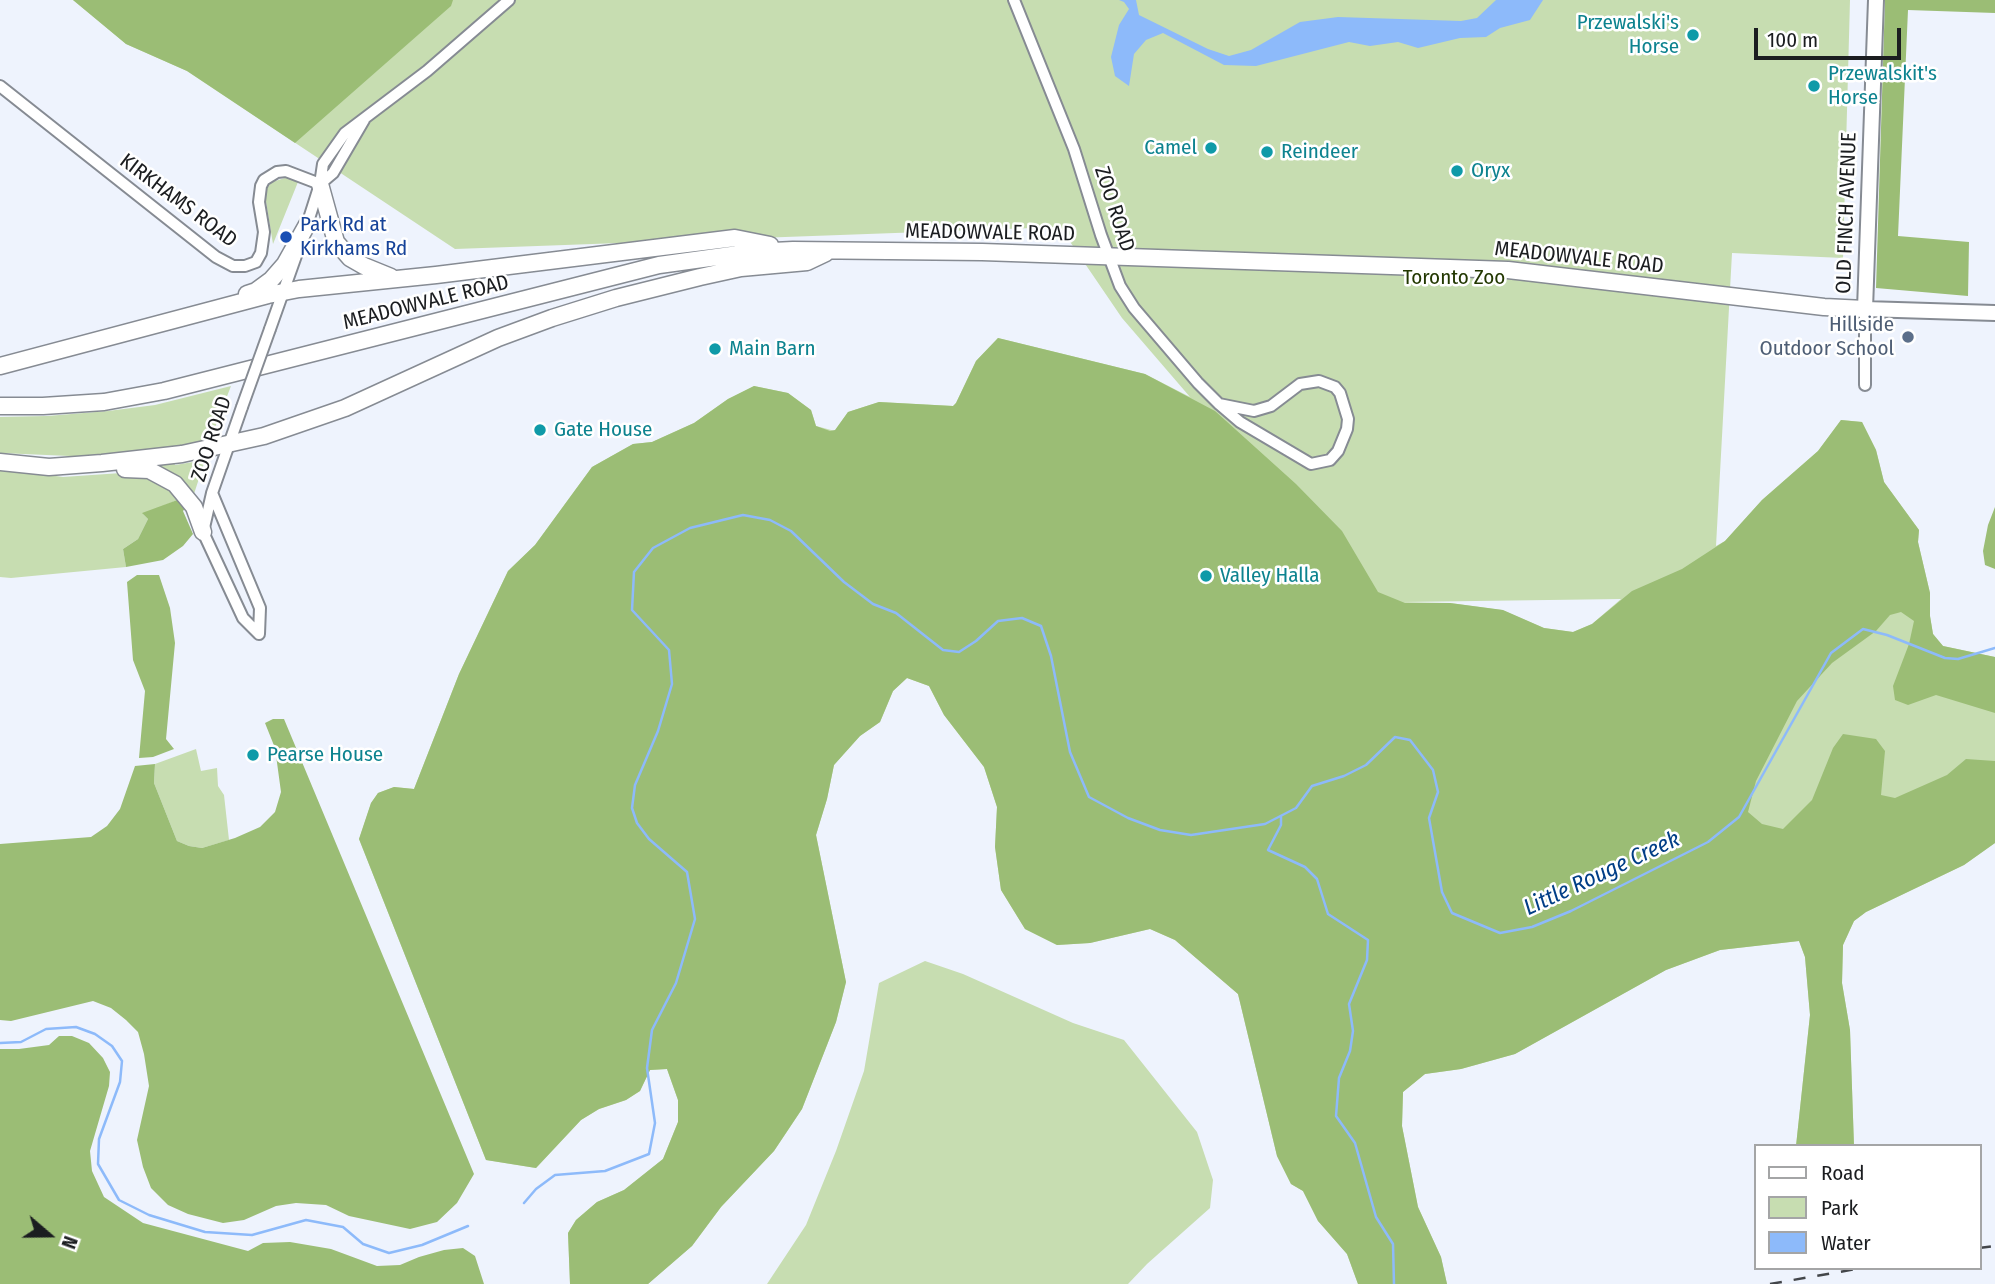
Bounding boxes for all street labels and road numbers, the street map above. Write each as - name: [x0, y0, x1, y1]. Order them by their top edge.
- street label: OLD FINCH AVENUE: [1832, 132, 1862, 294]
- street label: KIRKHAMS ROAD: [114, 149, 242, 253]
- street label: ZOO ROAD: [1088, 163, 1140, 255]
- street label: MEADOWVALE ROAD: [905, 219, 1075, 247]
- street label: MEADOWVALE ROAD: [1493, 237, 1665, 279]
- street label: MEADOWVALE ROAD: [340, 270, 512, 336]
- street label: ZOO ROAD: [186, 393, 238, 485]

